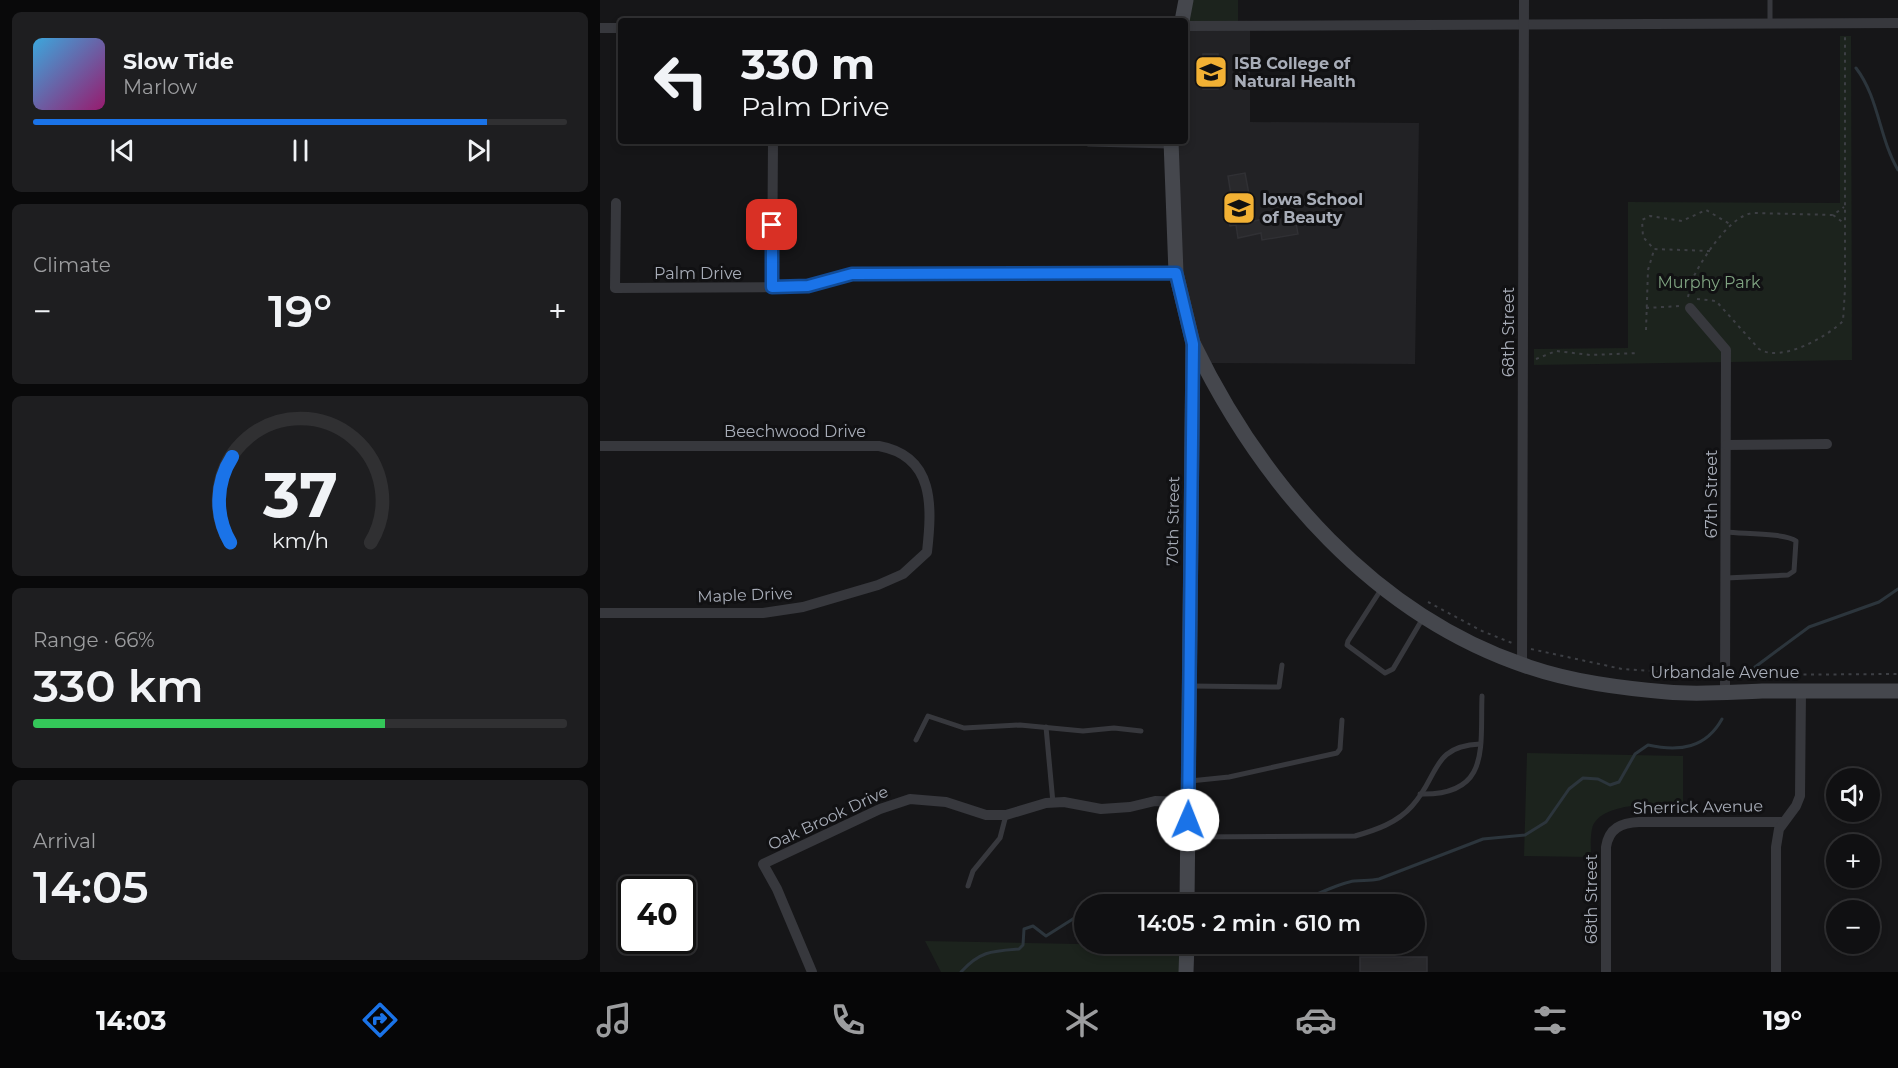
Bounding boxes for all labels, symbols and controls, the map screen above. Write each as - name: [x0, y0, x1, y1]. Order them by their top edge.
- text: 330 m: [741, 38, 875, 90]
- icon: left: [642, 42, 720, 120]
- text: Slow Tide: [123, 48, 234, 75]
- school or university icon: ISB College of Natural Health: [1193, 54, 1229, 90]
- place label: ISB College of Natural Health: [1234, 54, 1356, 91]
- text: Marlow: [123, 75, 197, 99]
- text: Palm Drive: [741, 90, 890, 123]
- icon: previous: [106, 134, 139, 167]
- icon: pause: [284, 134, 317, 167]
- icon: next: [462, 134, 495, 167]
- school or university icon: Iowa School of Beauty: [1221, 190, 1257, 226]
- place label: Iowa School of Beauty: [1262, 190, 1363, 227]
- pin: [746, 199, 797, 250]
- icon: arrive: [755, 208, 788, 241]
- text: Climate: [33, 253, 111, 277]
- street label: Palm Drive: [654, 264, 742, 283]
- park label: Murphy Park: [1657, 273, 1761, 292]
- text: 19°: [268, 283, 332, 338]
- street label: 68th Street: [1499, 287, 1518, 377]
- text: −: [33, 291, 52, 331]
- text: +: [548, 291, 567, 331]
- street label: Beechwood Drive: [724, 422, 866, 441]
- street label: 67th Street: [1702, 449, 1721, 538]
- text: 37: [261, 457, 338, 533]
- street label: 70th Street: [1163, 475, 1183, 566]
- text: km/h: [271, 527, 329, 553]
- street label: Maple Drive: [697, 584, 793, 606]
- text: Range · 66%: [33, 628, 155, 652]
- text: 330 km: [33, 658, 204, 713]
- street label: Urbandale Avenue: [1651, 663, 1799, 682]
- map controls: [1826, 768, 1880, 954]
- button: sound: [1826, 768, 1880, 822]
- street label: Oak Brook Drive: [765, 782, 891, 854]
- position arrow: [1156, 788, 1220, 852]
- street label: Sherrick Avenue: [1633, 796, 1763, 818]
- text: Arrival: [33, 829, 96, 853]
- button: +: [1826, 834, 1880, 888]
- street label: 68th Street: [1582, 854, 1601, 944]
- text: 14:05: [33, 859, 149, 914]
- speed limit sign: 40: [618, 876, 696, 954]
- button: −: [1826, 900, 1880, 954]
- text: 14:05 · 2 min · 610 m: [1138, 910, 1361, 937]
- icon: directions: [359, 999, 401, 1041]
- icon: music: [593, 999, 635, 1041]
- icon: phone: [827, 999, 869, 1041]
- icon: climate: [1061, 999, 1103, 1041]
- icon: car: [1295, 999, 1337, 1041]
- icon: filters: [1529, 999, 1571, 1041]
- text: 14:03: [96, 1004, 167, 1037]
- text: 19°: [1763, 1004, 1802, 1037]

